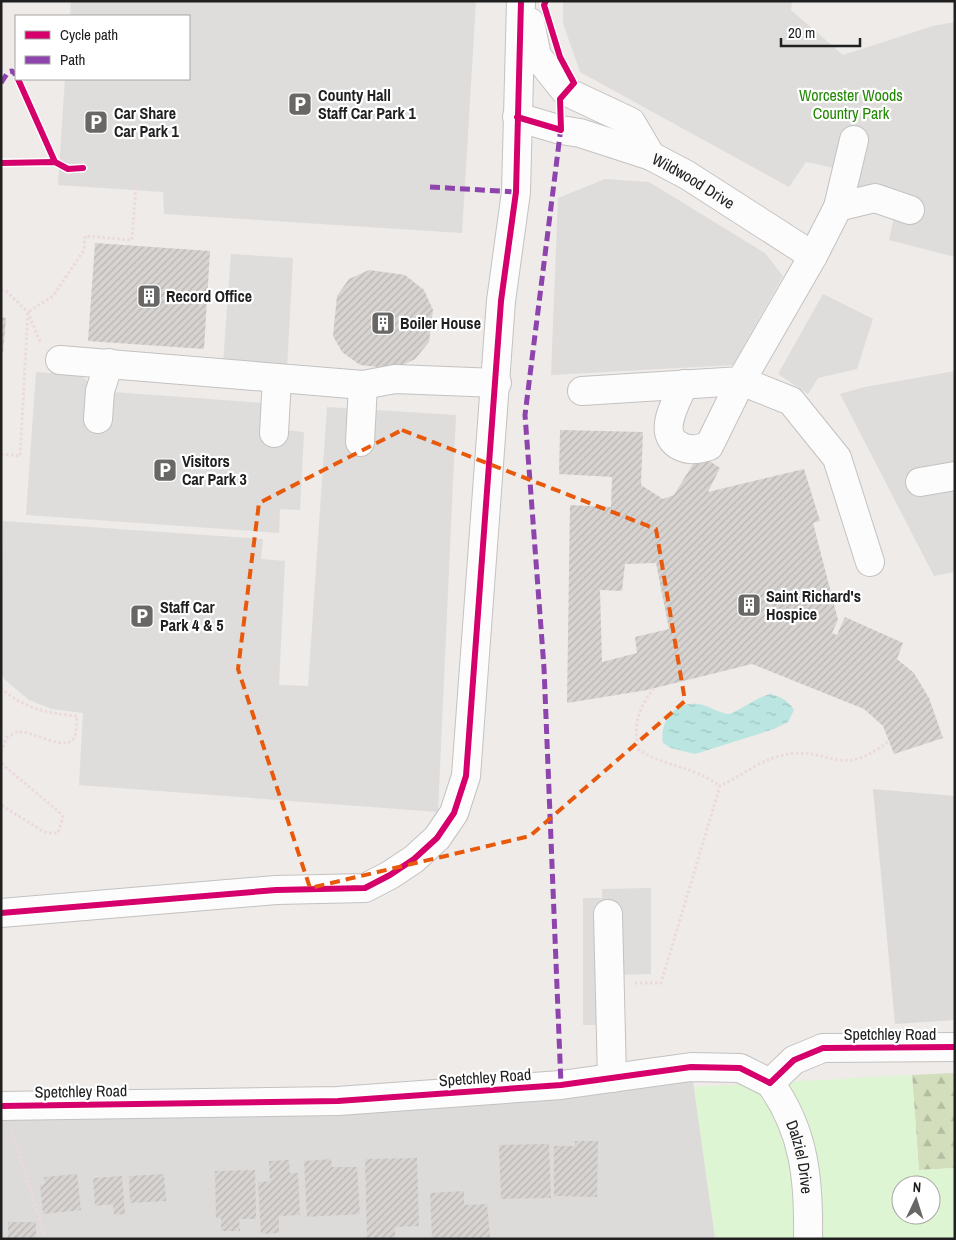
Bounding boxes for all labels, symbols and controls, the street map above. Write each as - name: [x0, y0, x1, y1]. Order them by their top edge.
- legend: [15, 15, 190, 80]
- scale bar: [781, 15, 860, 47]
- text: 20 m: [788, 22, 815, 43]
- text: Cycle path: [60, 24, 118, 45]
- text: Path: [60, 49, 85, 70]
- place label: County Hall Staff Car Park 1: [318, 84, 416, 124]
- park label: Worcester Woods Country Park: [799, 84, 903, 124]
- parking icon: County Hall Staff Car Park 1: [287, 91, 313, 117]
- place label: Car Share Car Park 1: [114, 102, 180, 142]
- parking icon: Car Share Car Park 1: [83, 109, 109, 135]
- street label: Wildwood Drive: [648, 148, 739, 214]
- building icon: Record Office: [136, 283, 162, 309]
- place label: Record Office: [166, 285, 252, 307]
- building icon: Boiler House: [370, 310, 396, 336]
- place label: Boiler House: [400, 312, 481, 334]
- place label: Visitors Car Park 3: [182, 450, 247, 490]
- parking icon: Visitors Car Park 3: [152, 457, 178, 483]
- place label: Saint Richard's Hospice: [766, 585, 861, 625]
- building icon: Saint Richard's Hospice: [736, 592, 762, 618]
- place label: Staff Car Park 4 & 5: [160, 596, 223, 636]
- parking icon: Staff Car Park 4 & 5: [129, 603, 155, 629]
- street label: Spetchley Road: [844, 1023, 936, 1045]
- street label: Spetchley Road: [438, 1063, 532, 1091]
- street label: Spetchley Road: [35, 1079, 127, 1103]
- street label: Dalziel Drive: [781, 1117, 818, 1195]
- north arrow: [891, 1175, 941, 1225]
- text: N: [912, 1178, 922, 1196]

